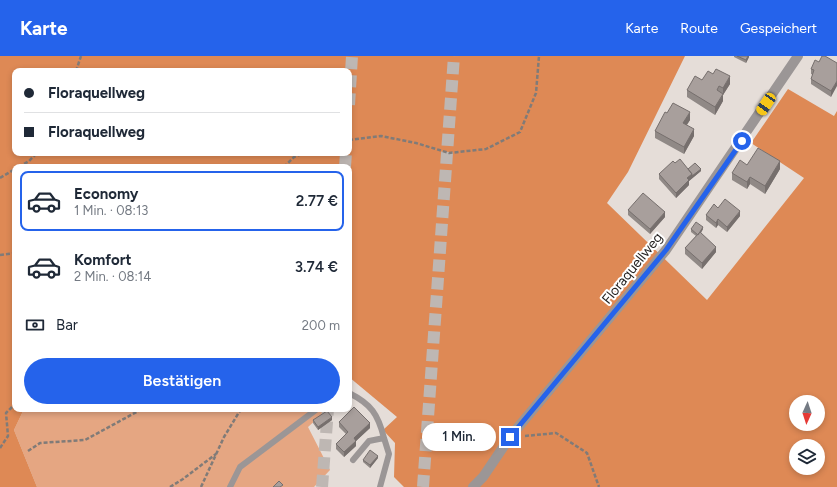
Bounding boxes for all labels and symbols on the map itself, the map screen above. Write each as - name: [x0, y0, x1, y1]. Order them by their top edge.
- car: [754, 91, 778, 117]
- route start: [733, 132, 751, 150]
- street label: Floraquellweg: [598, 229, 666, 307]
- north arrow: [789, 395, 825, 431]
- callout: 1 Min.: [422, 423, 496, 451]
- route end: [501, 428, 519, 446]

